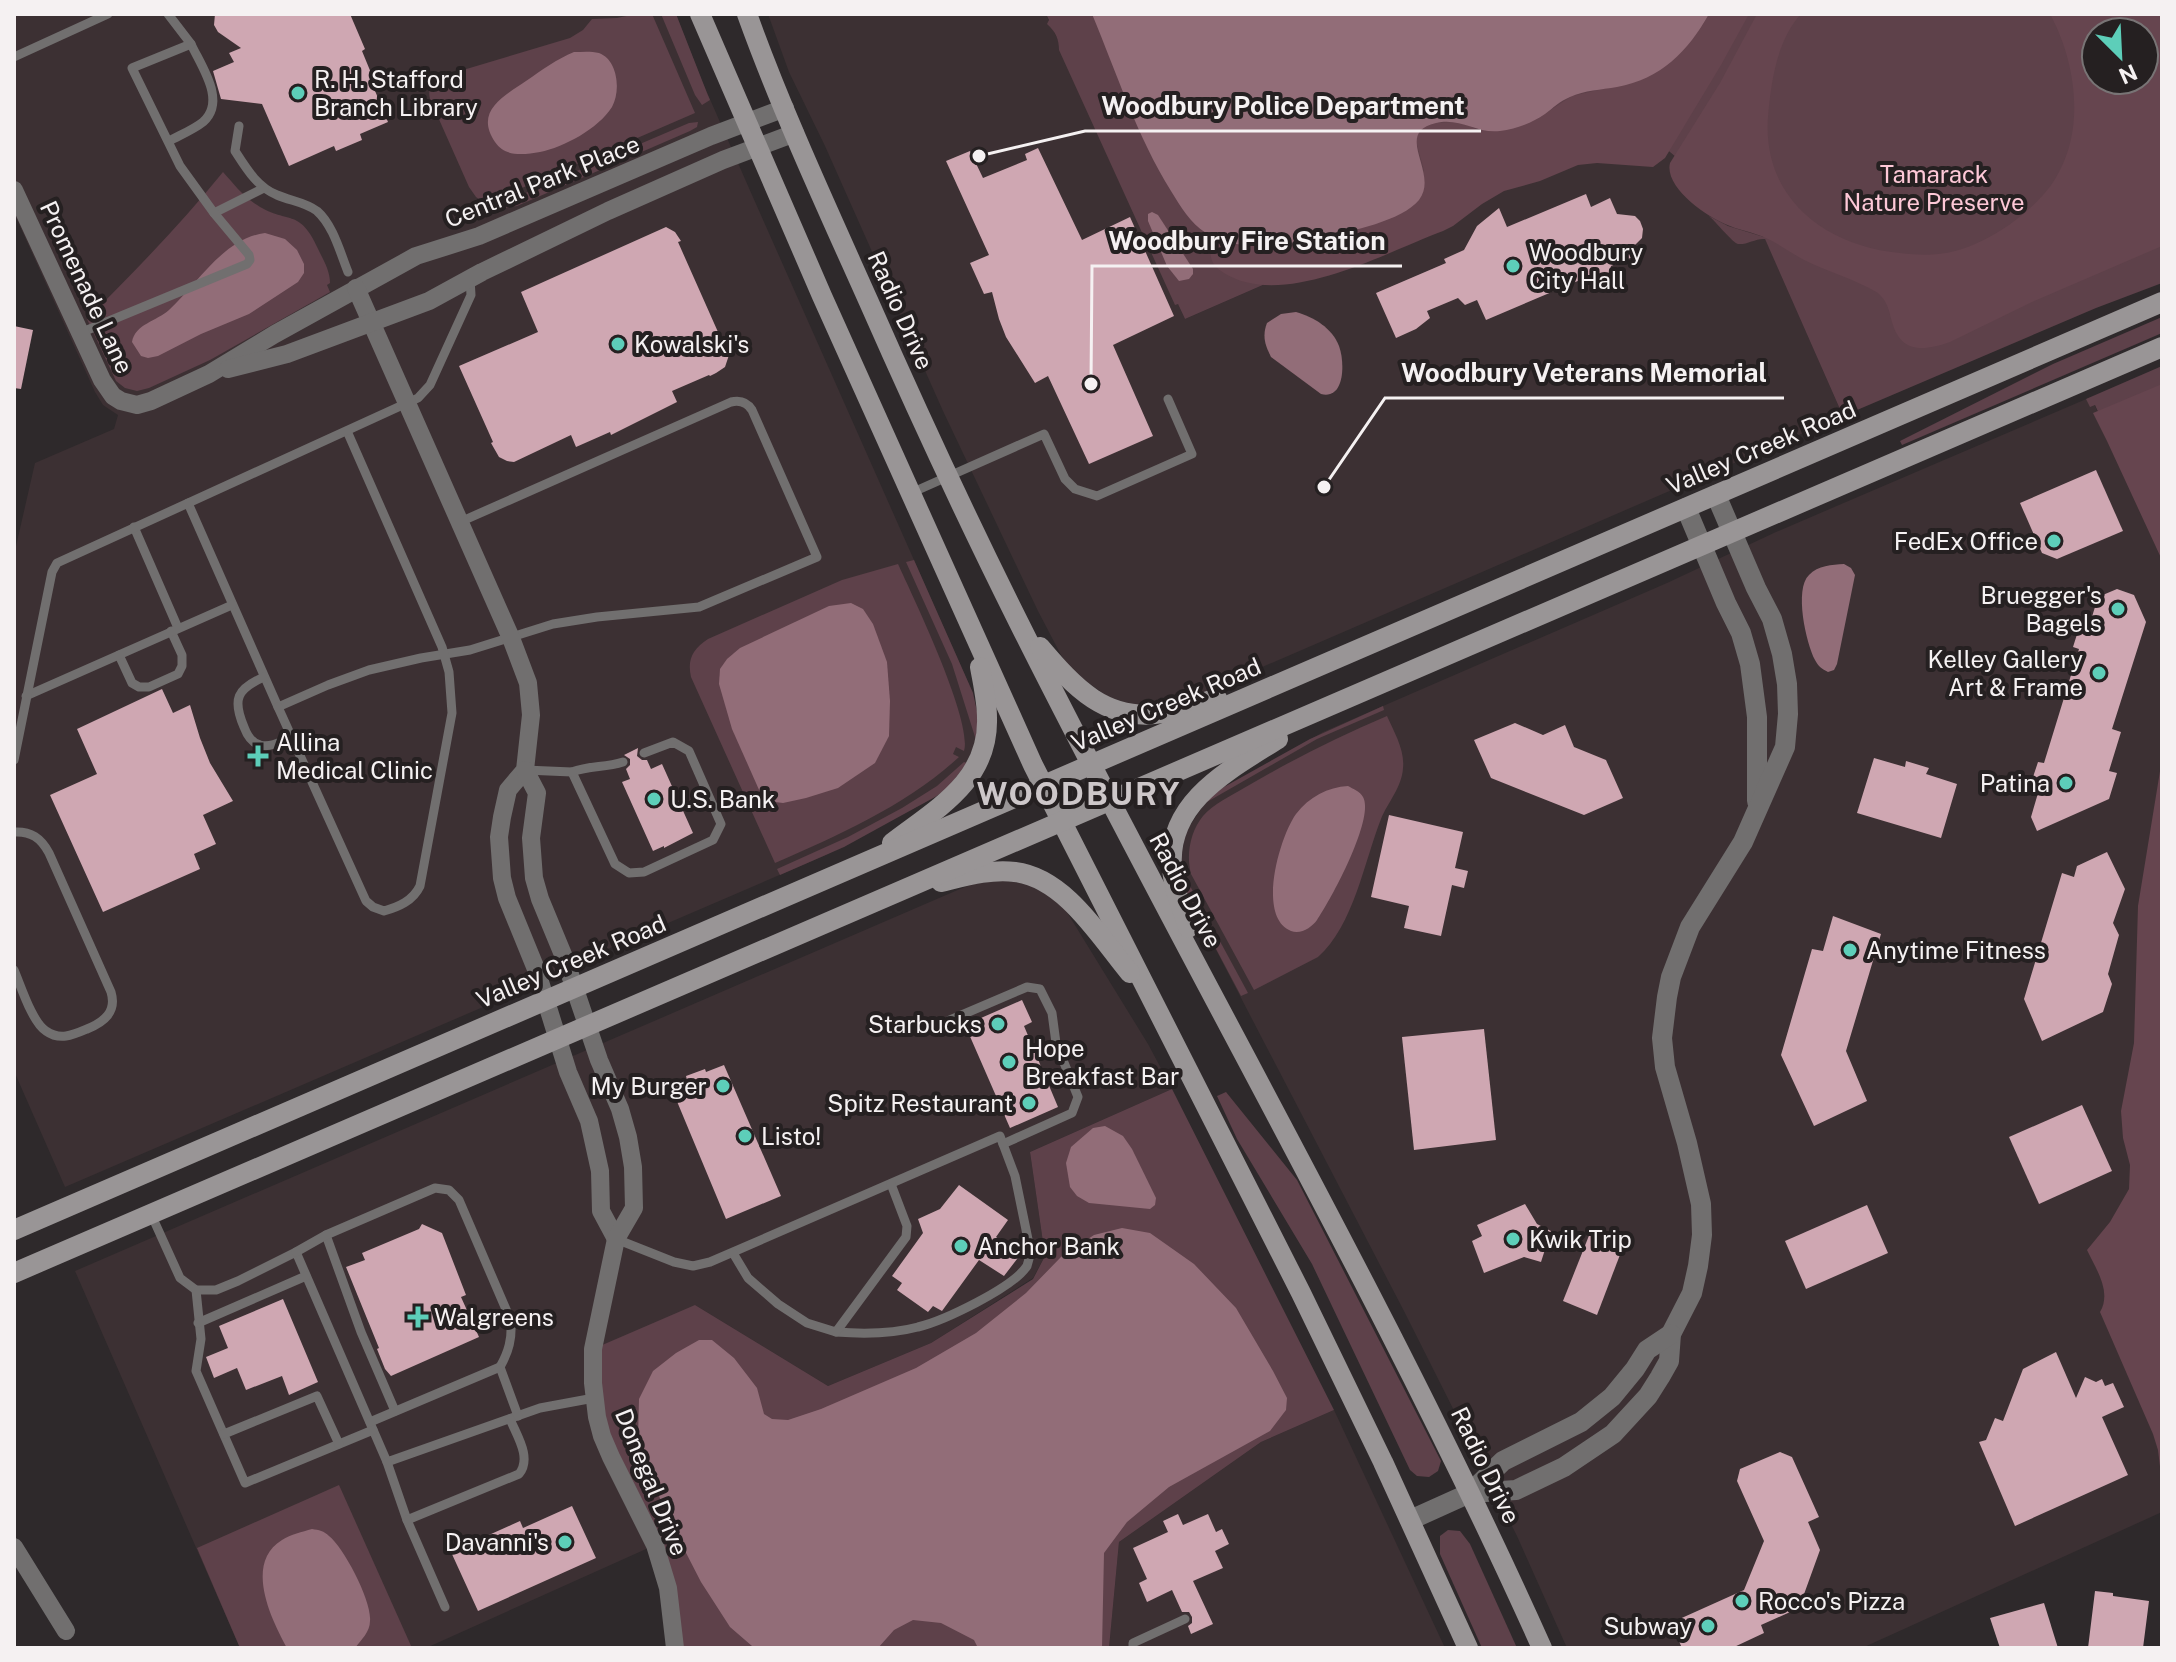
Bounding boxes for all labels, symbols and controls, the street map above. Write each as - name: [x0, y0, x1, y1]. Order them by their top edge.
- north arrow: [2080, 16, 2160, 96]
- text: N: [2115, 59, 2141, 90]
- place label: R. H. Stafford Branch Library: [314, 65, 478, 121]
- callout: Woodbury Police Department: [1085, 81, 1481, 131]
- marker: R. H. Stafford Branch Library: [289, 84, 307, 102]
- text: Woodbury Police Department: [1101, 90, 1465, 121]
- street label: Central Park Place: [441, 129, 643, 233]
- park label: Tamarack Nature Preserve: [1843, 160, 2025, 216]
- street label: Promenade Lane: [35, 196, 139, 378]
- callout: Woodbury Fire Station: [1092, 216, 1402, 266]
- text: Woodbury Fire Station: [1108, 225, 1386, 256]
- place label: Woodbury City Hall: [1529, 238, 1643, 294]
- street label: Radio Drive: [863, 247, 939, 373]
- marker: Woodbury City Hall: [1504, 257, 1522, 275]
- place label: Kowalski's: [634, 330, 749, 358]
- marker: Kowalski's: [609, 335, 627, 353]
- callout: Woodbury Veterans Memorial: [1385, 348, 1784, 398]
- text: Woodbury Veterans Memorial: [1401, 357, 1767, 388]
- street label: Valley Creek Road: [1662, 394, 1860, 500]
- place label: FedEx Office: [1894, 527, 2038, 555]
- marker: FedEx Office: [2045, 532, 2063, 550]
- place label: Bruegger's Bagels: [1981, 581, 2102, 637]
- marker: Bruegger's Bagels: [2109, 600, 2127, 618]
- place label: Kelley Gallery Art & Frame: [1928, 645, 2083, 701]
- street label: Valley Creek Road: [1067, 651, 1265, 757]
- marker: Kelley Gallery Art & Frame: [2090, 664, 2108, 682]
- place label: Allina Medical Clinic: [276, 728, 433, 784]
- marker: Allina Medical Clinic: [247, 745, 269, 767]
- place label: Patina: [1980, 769, 2050, 797]
- marker: Patina: [2057, 774, 2075, 792]
- district label: WOODBURY: [976, 775, 1182, 812]
- place label: U.S. Bank: [670, 785, 775, 813]
- marker: U.S. Bank: [645, 790, 663, 808]
- street label: Radio Drive: [1144, 828, 1228, 952]
- street label: Valley Creek Road: [472, 908, 670, 1014]
- place label: Anytime Fitness: [1866, 936, 2046, 964]
- marker: Anytime Fitness: [1841, 941, 1859, 959]
- place label: Starbucks: [868, 1010, 982, 1038]
- marker: Starbucks: [989, 1015, 1007, 1033]
- place label: Hope Breakfast Bar: [1025, 1034, 1179, 1090]
- marker: Hope Breakfast Bar: [1000, 1053, 1018, 1071]
- place label: My Burger: [590, 1072, 707, 1100]
- marker: My Burger: [714, 1077, 732, 1095]
- place label: Spitz Restaurant: [827, 1089, 1013, 1117]
- marker: Spitz Restaurant: [1020, 1094, 1038, 1112]
- place label: Listo!: [761, 1122, 821, 1150]
- marker: Listo!: [736, 1127, 754, 1145]
- place label: Kwik Trip: [1529, 1225, 1632, 1253]
- marker: Kwik Trip: [1504, 1230, 1522, 1248]
- place label: Anchor Bank: [977, 1232, 1120, 1260]
- marker: Anchor Bank: [952, 1237, 970, 1255]
- place label: Walgreens: [434, 1303, 554, 1331]
- marker: Walgreens: [409, 1308, 427, 1326]
- street label: Radio Drive: [1446, 1402, 1526, 1528]
- street label: Donegal Drive: [610, 1404, 694, 1560]
- place label: Davanni's: [445, 1528, 549, 1556]
- marker: Davanni's: [556, 1533, 574, 1551]
- place label: Rocco's Pizza: [1758, 1587, 1905, 1615]
- marker: Rocco's Pizza: [1733, 1592, 1751, 1610]
- place label: Subway: [1604, 1612, 1692, 1640]
- marker: Subway: [1699, 1617, 1717, 1635]

